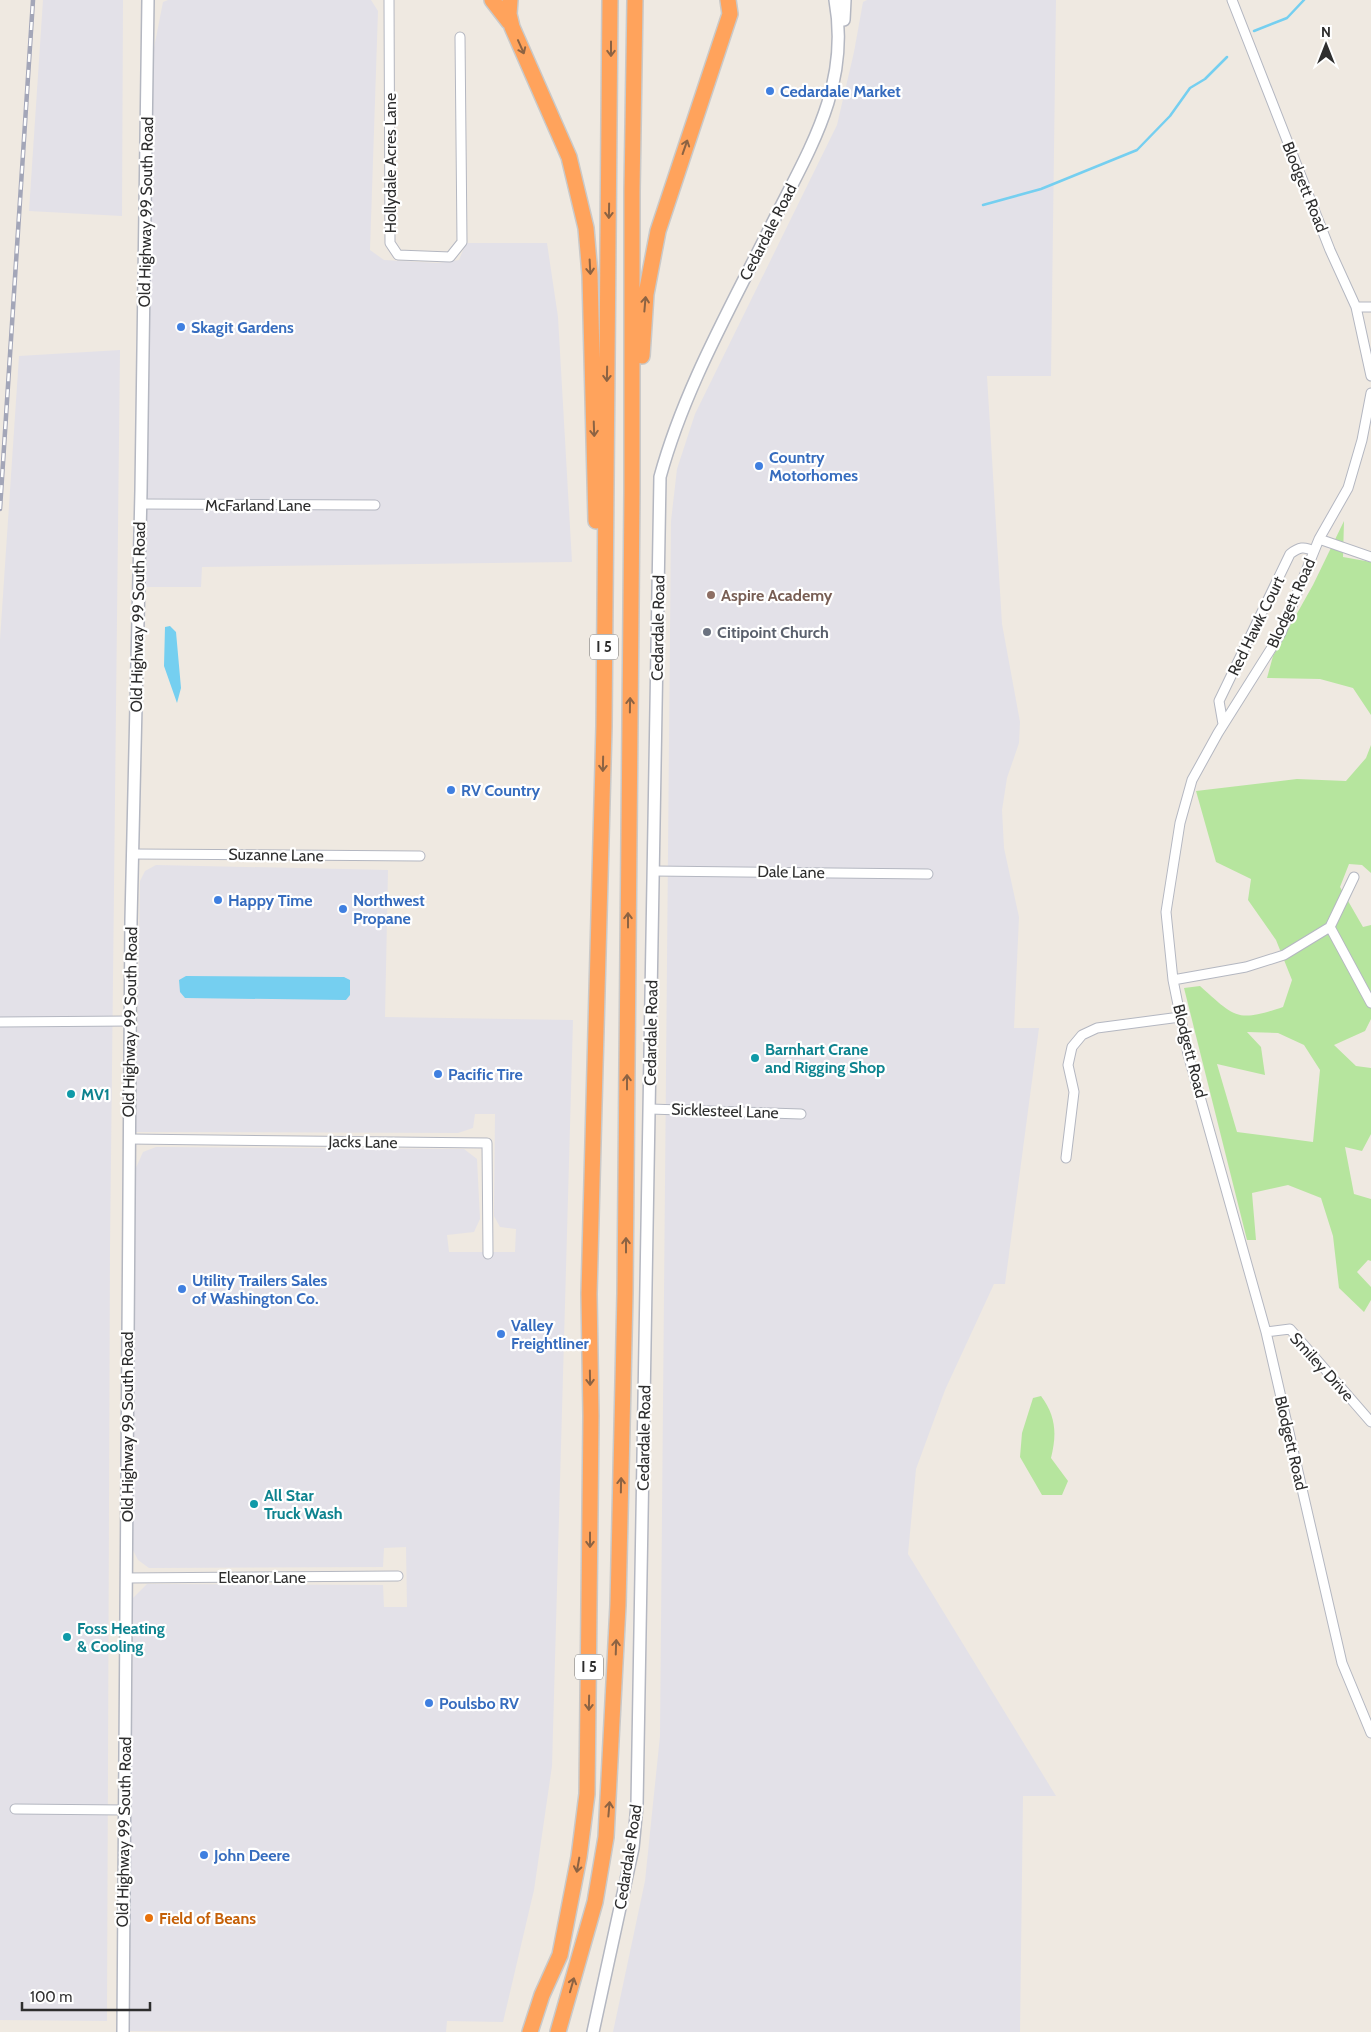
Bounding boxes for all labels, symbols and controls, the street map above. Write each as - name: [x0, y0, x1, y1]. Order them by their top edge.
- north arrow: [1301, 20, 1351, 70]
- text: N: [1321, 23, 1331, 41]
- one-way arrow: [516, 39, 526, 54]
- one-way arrow: [606, 40, 616, 56]
- place label: Cedardale Market: [780, 82, 901, 101]
- marker: Cedardale Market: [764, 85, 776, 97]
- street label: Hollydale Acres Lane: [381, 93, 400, 233]
- street label: Old Highway 99 South Road: [135, 116, 157, 308]
- street label: Blodgett Road: [1278, 139, 1332, 235]
- one-way arrow: [681, 140, 690, 155]
- street label: Cedardale Road: [735, 180, 801, 284]
- one-way arrow: [604, 202, 614, 219]
- one-way arrow: [585, 258, 594, 274]
- one-way arrow: [641, 296, 650, 312]
- place label: Skagit Gardens: [191, 318, 294, 337]
- marker: Skagit Gardens: [175, 321, 187, 333]
- one-way arrow: [602, 365, 612, 381]
- one-way arrow: [590, 421, 599, 437]
- place label: Country Motorhomes: [769, 448, 858, 485]
- marker: Country Motorhomes: [753, 460, 765, 472]
- street label: McFarland Lane: [205, 496, 311, 515]
- street label: Old Highway 99 South Road: [127, 521, 149, 713]
- street label: Blodgett Road: [1263, 555, 1319, 651]
- street label: Red Hawk Court: [1224, 573, 1289, 679]
- street label: Cedardale Road: [648, 575, 668, 681]
- place label: Aspire Academy: [721, 586, 833, 605]
- marker: Aspire Academy: [705, 589, 717, 601]
- place label: Citipoint Church: [717, 623, 829, 642]
- marker: Citipoint Church: [701, 626, 713, 638]
- road number: I 5: [590, 634, 618, 660]
- one-way arrow: [625, 697, 634, 713]
- one-way arrow: [598, 755, 607, 771]
- place label: RV Country: [461, 781, 540, 800]
- marker: RV Country: [445, 784, 457, 796]
- street label: Suzanne Lane: [228, 845, 324, 865]
- street label: Dale Lane: [757, 862, 825, 882]
- place label: Happy Time: [228, 891, 313, 910]
- place label: Northwest Propane: [353, 891, 425, 928]
- marker: Happy Time: [212, 894, 224, 906]
- marker: Northwest Propane: [337, 903, 349, 915]
- one-way arrow: [623, 912, 633, 928]
- street label: Old Highway 99 South Road: [119, 926, 141, 1118]
- street label: Cedardale Road: [641, 980, 661, 1086]
- street label: Blodgett Road: [1169, 1002, 1211, 1100]
- place label: Barnhart Crane and Rigging Shop: [765, 1040, 885, 1077]
- marker: Barnhart Crane and Rigging Shop: [749, 1052, 761, 1064]
- place label: Pacific Tire: [448, 1065, 523, 1084]
- marker: Pacific Tire: [432, 1068, 444, 1080]
- one-way arrow: [622, 1074, 632, 1090]
- place label: MV1: [81, 1085, 110, 1104]
- marker: MV1: [65, 1088, 77, 1100]
- street label: Sicklesteel Lane: [671, 1100, 779, 1122]
- street label: Jacks Lane: [327, 1132, 398, 1152]
- one-way arrow: [621, 1237, 631, 1253]
- place label: Utility Trailers Sales of Washington Co.: [192, 1271, 328, 1308]
- marker: Utility Trailers Sales of Washington Co.: [176, 1283, 188, 1295]
- place label: Valley Freightliner: [511, 1316, 589, 1353]
- marker: Valley Freightliner: [495, 1328, 507, 1340]
- street label: Smiley Drive: [1286, 1329, 1358, 1405]
- street label: Old Highway 99 South Road: [118, 1332, 137, 1522]
- one-way arrow: [586, 1370, 595, 1386]
- street label: Cedardale Road: [634, 1385, 654, 1491]
- street label: Blodgett Road: [1271, 1394, 1311, 1492]
- one-way arrow: [616, 1477, 626, 1493]
- place label: All Star Truck Wash: [264, 1486, 343, 1523]
- marker: All Star Truck Wash: [248, 1498, 260, 1510]
- one-way arrow: [585, 1532, 595, 1548]
- street label: Eleanor Lane: [218, 1568, 306, 1587]
- place label: Foss Heating & Cooling: [77, 1619, 165, 1656]
- marker: Foss Heating & Cooling: [61, 1631, 73, 1643]
- one-way arrow: [612, 1639, 621, 1655]
- road number: I 5: [575, 1654, 603, 1680]
- place label: Poulsbo RV: [439, 1694, 519, 1713]
- one-way arrow: [584, 1694, 594, 1711]
- marker: Poulsbo RV: [423, 1697, 435, 1709]
- street label: Old Highway 99 South Road: [113, 1736, 135, 1928]
- one-way arrow: [604, 1802, 614, 1818]
- street label: Cedardale Road: [610, 1803, 646, 1911]
- place label: John Deere: [213, 1846, 290, 1865]
- marker: John Deere: [198, 1849, 210, 1861]
- one-way arrow: [572, 1856, 582, 1872]
- place label: Field of Beans: [159, 1909, 256, 1928]
- marker: Field of Beans: [143, 1912, 155, 1924]
- one-way arrow: [568, 1978, 578, 1994]
- scale bar: [22, 1980, 150, 2012]
- text: 100 m: [30, 1988, 72, 2006]

